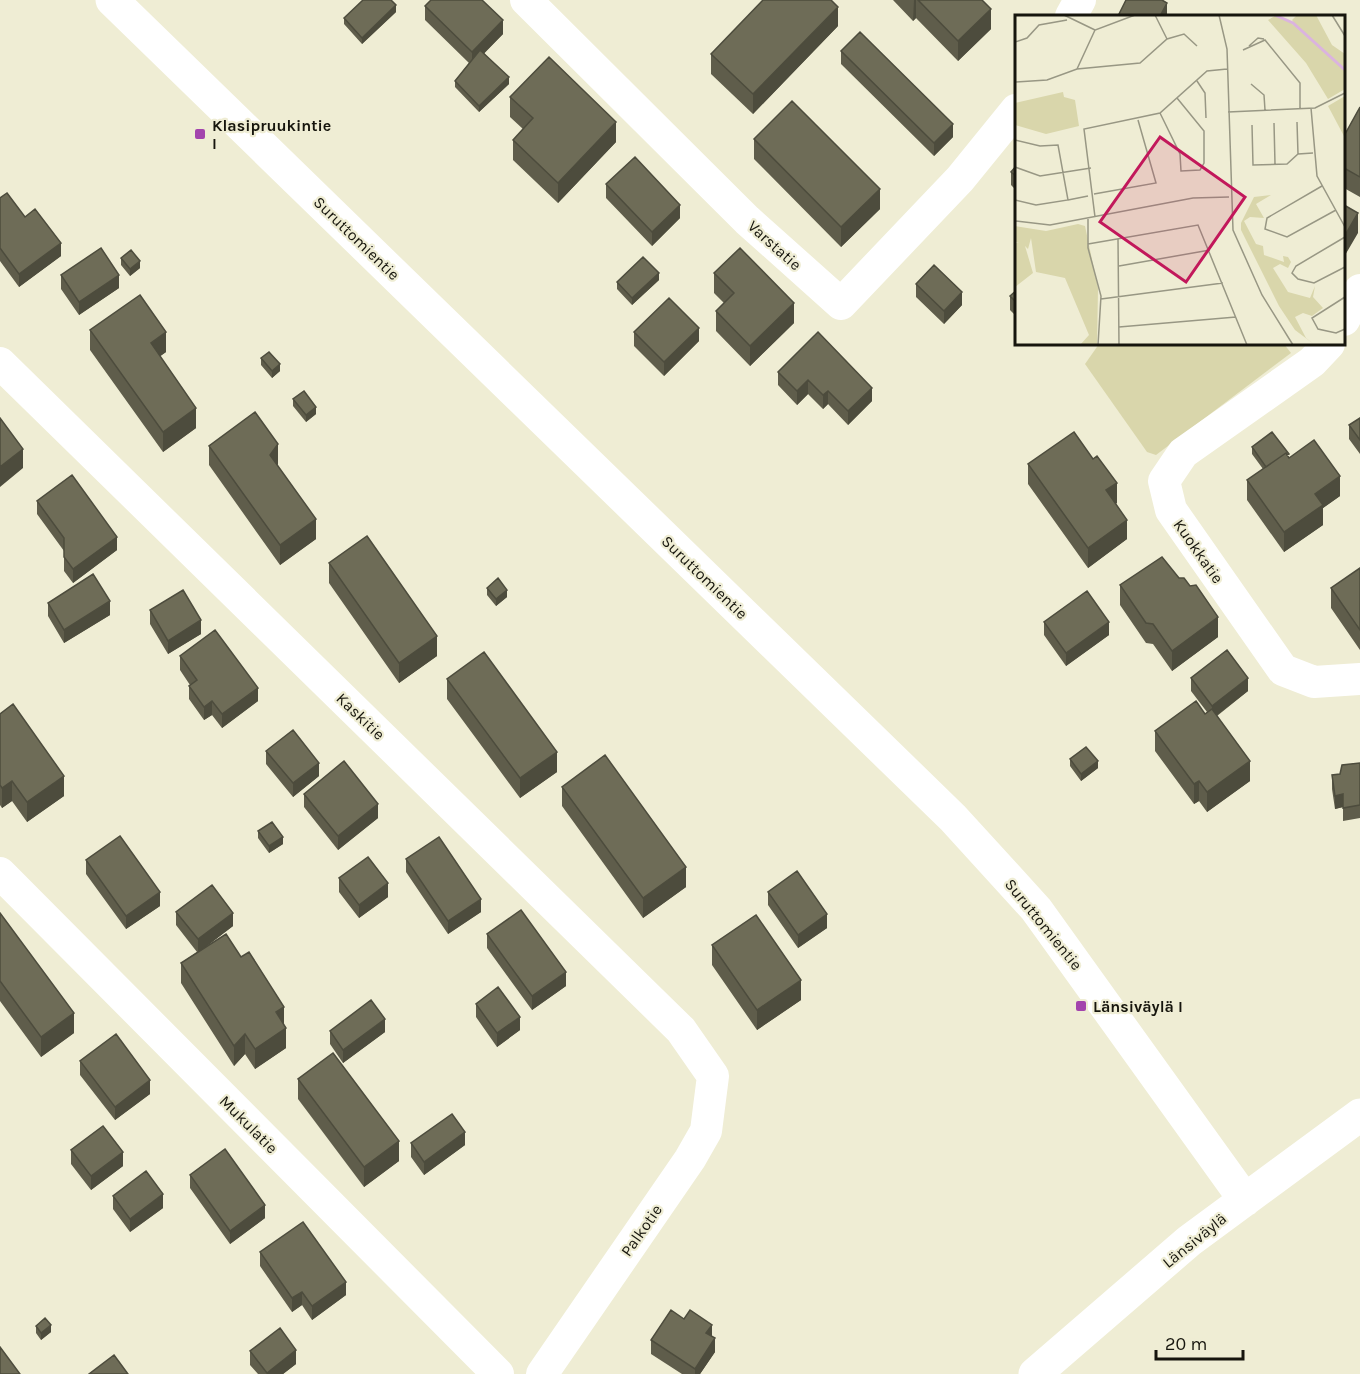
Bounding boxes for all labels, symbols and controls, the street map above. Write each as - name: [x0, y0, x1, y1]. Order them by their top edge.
- inset map: [1015, 15, 1345, 345]
- place label: Klasipruukintie I: [212, 116, 331, 153]
- marker: Klasipruukintie I: [193, 127, 207, 141]
- street label: Suruttomientie: [310, 193, 404, 284]
- street label: Varstatie: [744, 216, 805, 274]
- street label: Kuokkatie: [1170, 516, 1228, 587]
- street label: Suruttomientie: [658, 532, 752, 623]
- street label: Kaskitie: [333, 689, 389, 744]
- street label: Suruttomientie: [1001, 875, 1086, 974]
- place label: Länsiväylä I: [1093, 997, 1183, 1016]
- marker: Länsiväylä I: [1074, 999, 1088, 1013]
- street label: Mukulatie: [216, 1091, 282, 1157]
- street label: Palkotie: [617, 1201, 666, 1260]
- street label: Länsiväylä: [1159, 1209, 1230, 1272]
- scale bar: [1156, 1323, 1243, 1361]
- text: 20 m: [1165, 1333, 1207, 1355]

